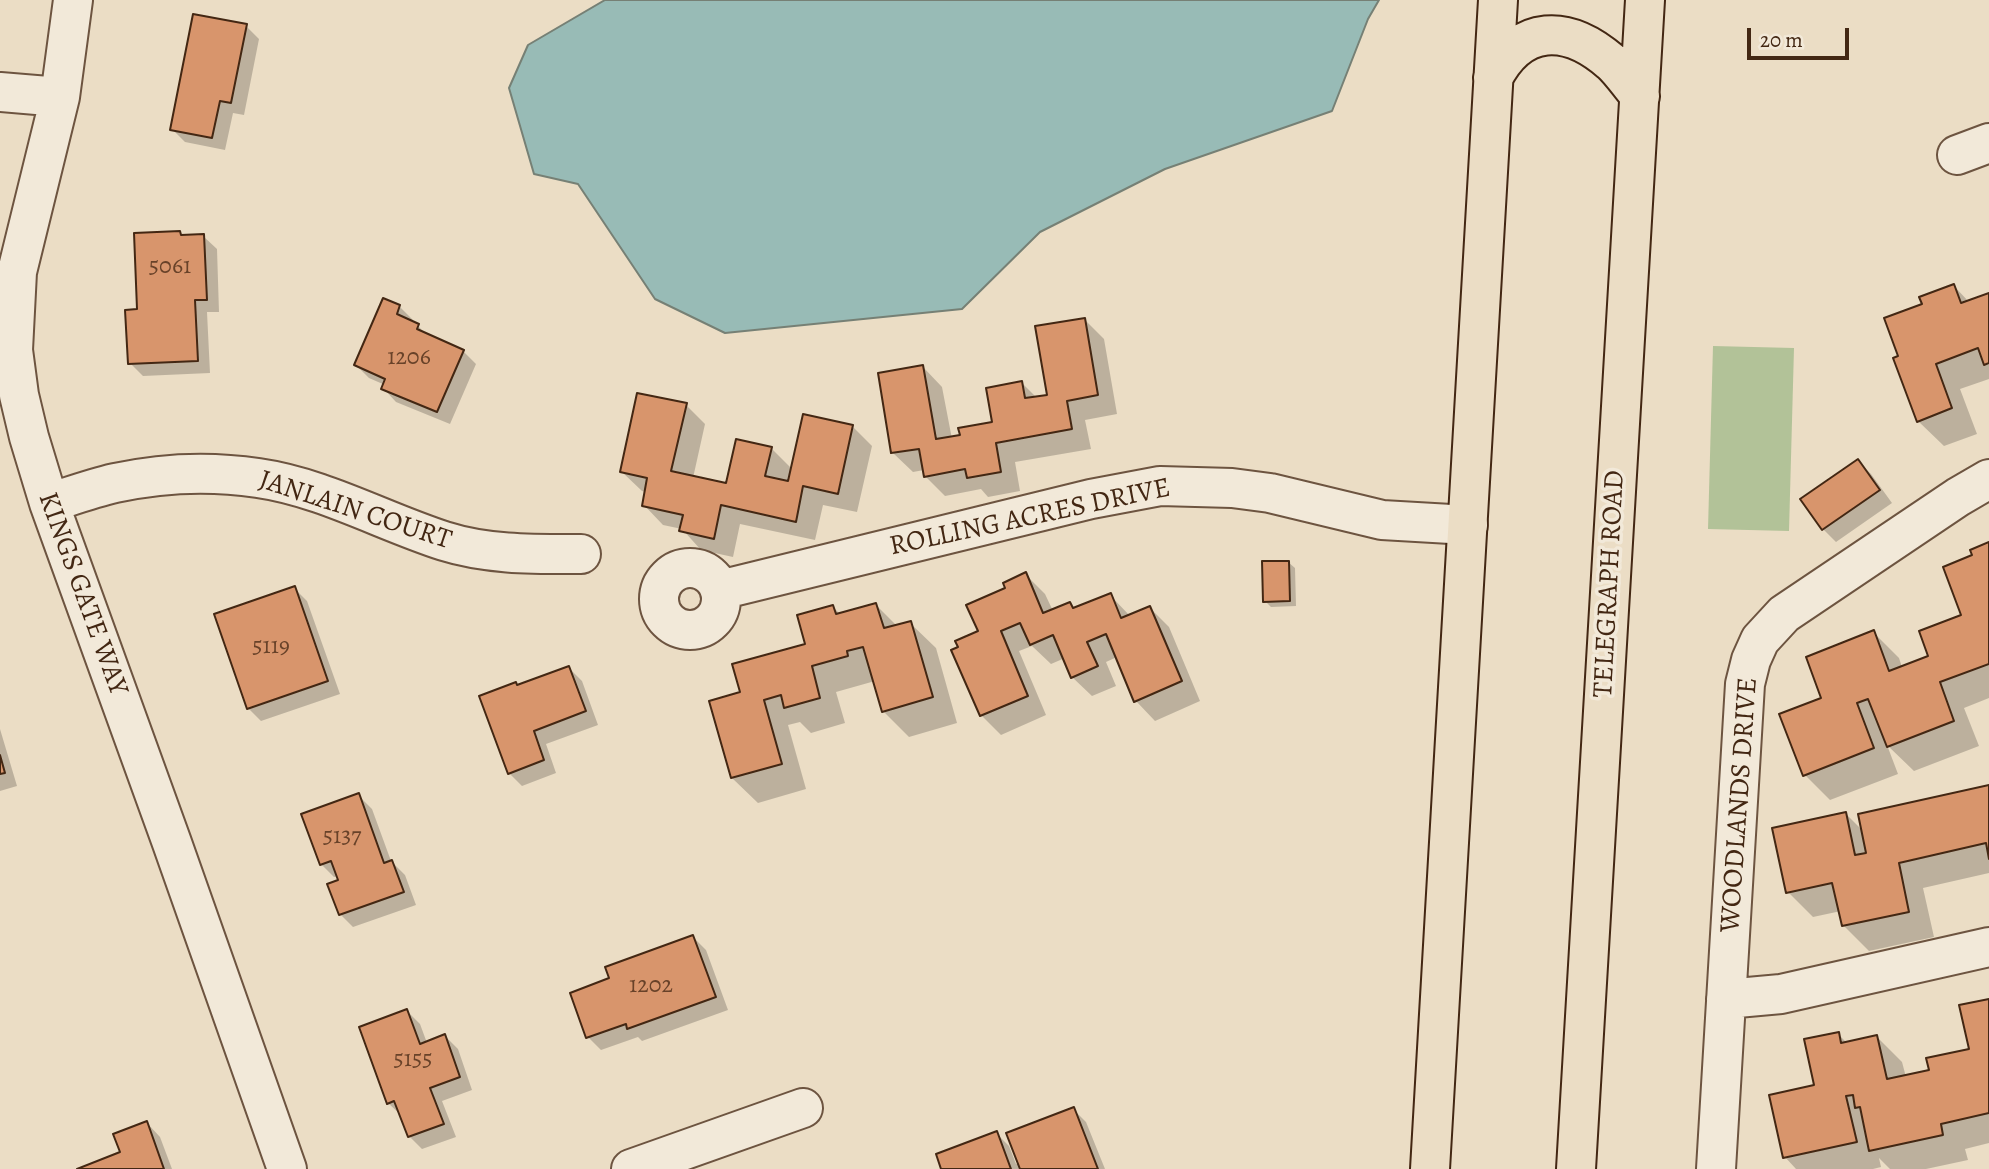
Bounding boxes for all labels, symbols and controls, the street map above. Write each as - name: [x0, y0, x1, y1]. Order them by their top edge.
- scale bar: [1751, 14, 1853, 58]
- text: 20 m: [1760, 26, 1803, 54]
- house number: 5061: [149, 253, 191, 281]
- house number: 1206: [387, 344, 431, 372]
- street label: JANLAIN COURT: [255, 464, 455, 558]
- street label: TELEGRAPH ROAD: [1587, 469, 1633, 699]
- street label: ROLLING ACRES DRIVE: [887, 472, 1173, 564]
- street label: KINGS GATE WAY: [30, 488, 134, 700]
- house number: 5119: [252, 633, 290, 661]
- street label: WOODLANDS DRIVE: [1714, 676, 1766, 934]
- house number: 5137: [323, 823, 361, 851]
- house number: 1202: [629, 972, 673, 1000]
- house number: 5155: [393, 1046, 433, 1074]

